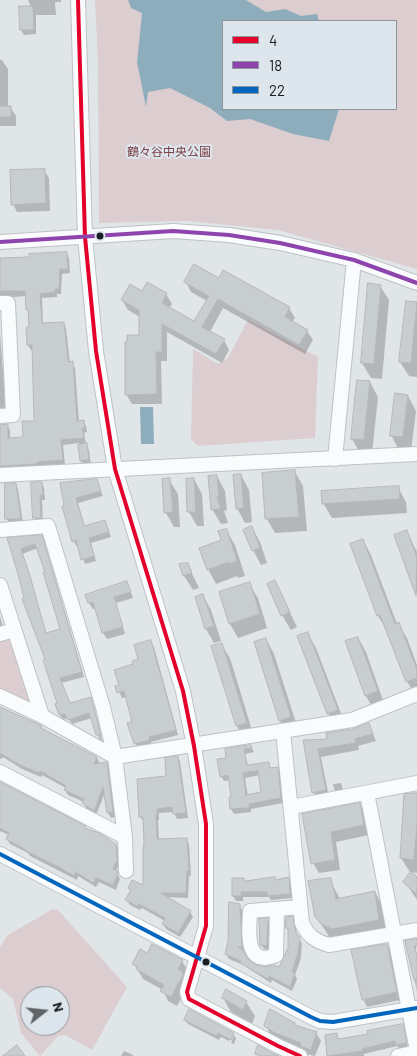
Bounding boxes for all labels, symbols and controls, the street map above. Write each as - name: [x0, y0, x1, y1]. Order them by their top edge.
- legend: [222, 20, 397, 110]
- text: 4: [269, 31, 277, 49]
- text: 18: [269, 56, 282, 74]
- text: 22: [269, 81, 285, 99]
- park label: 鶴々谷中央公園: [127, 145, 211, 159]
- unlabelled marker: [95, 231, 105, 241]
- unlabelled marker: [201, 957, 211, 967]
- north arrow: [20, 986, 70, 1036]
- text: N: [49, 1000, 68, 1014]

